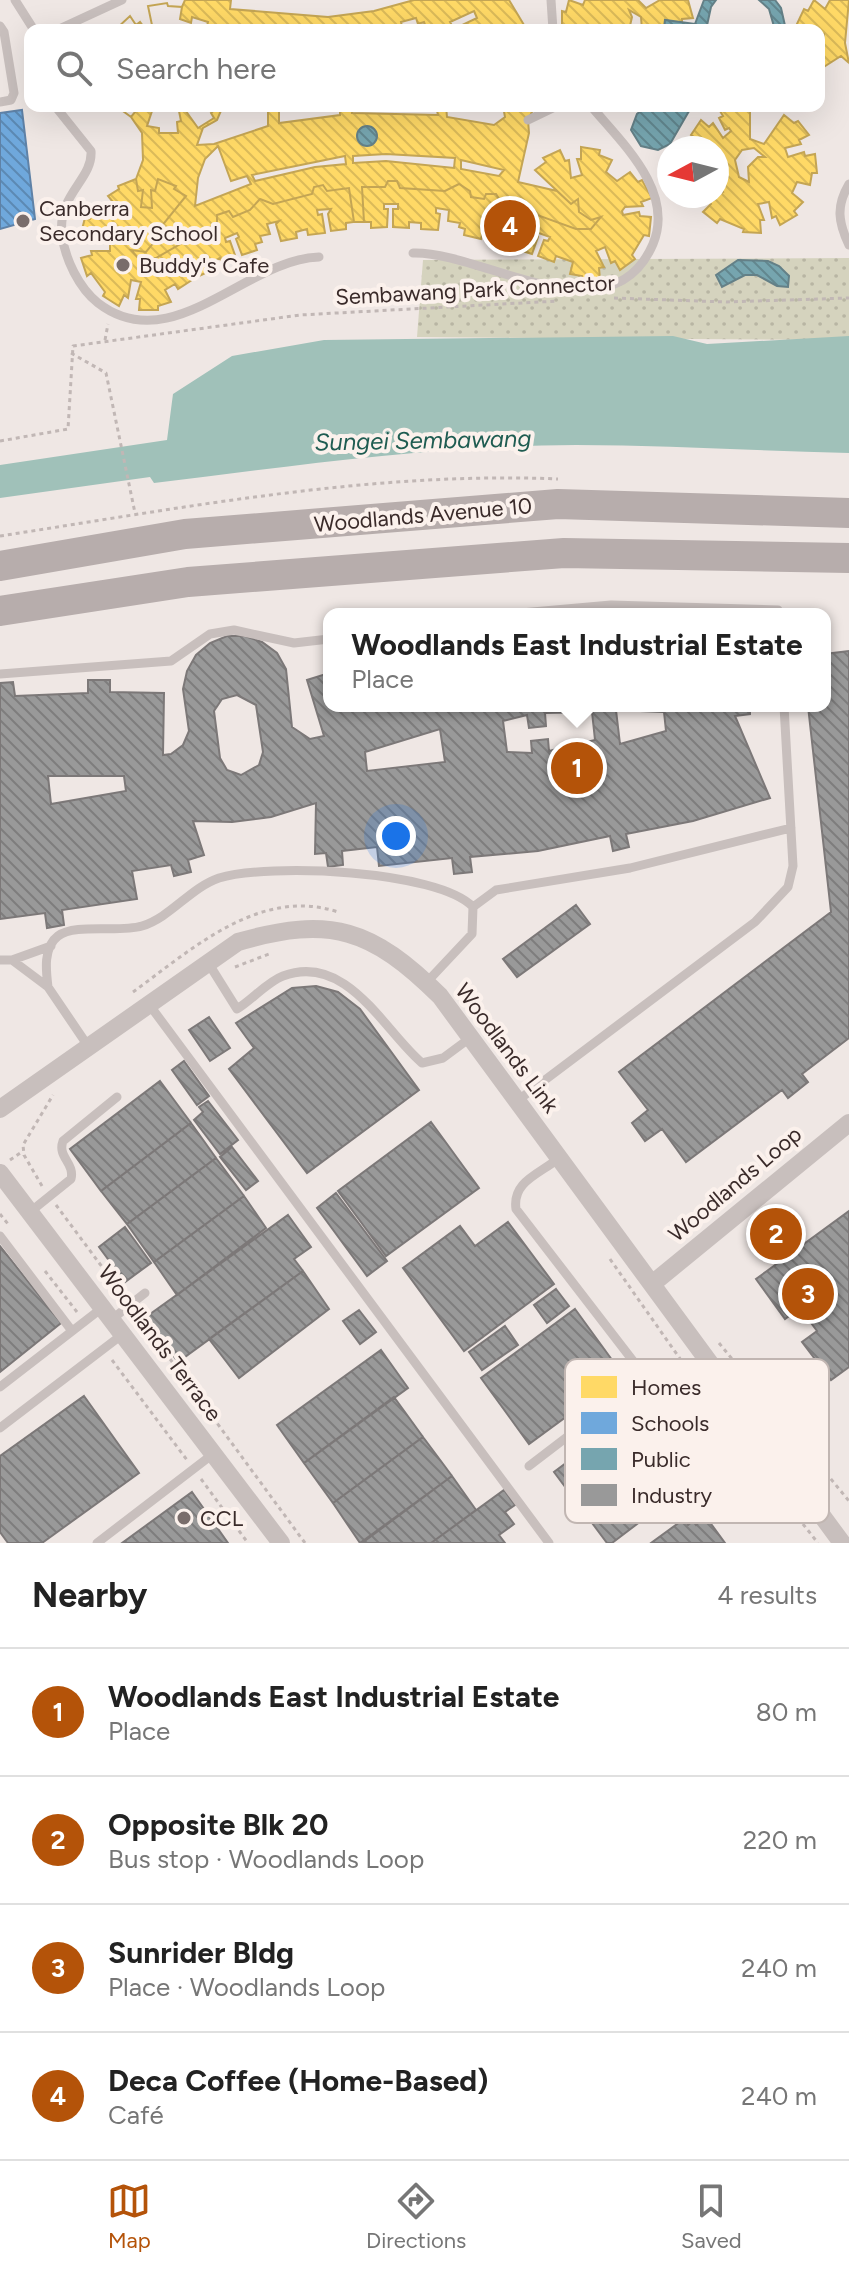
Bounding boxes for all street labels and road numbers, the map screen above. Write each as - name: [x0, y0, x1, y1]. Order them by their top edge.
- street label: Sembawang Park Connector: [335, 269, 616, 311]
- street label: Woodlands Avenue 10: [313, 492, 533, 538]
- street label: Woodlands Link: [450, 978, 565, 1118]
- street label: Woodlands Loop: [663, 1120, 807, 1248]
- street label: Woodlands Terrace: [93, 1260, 227, 1426]

